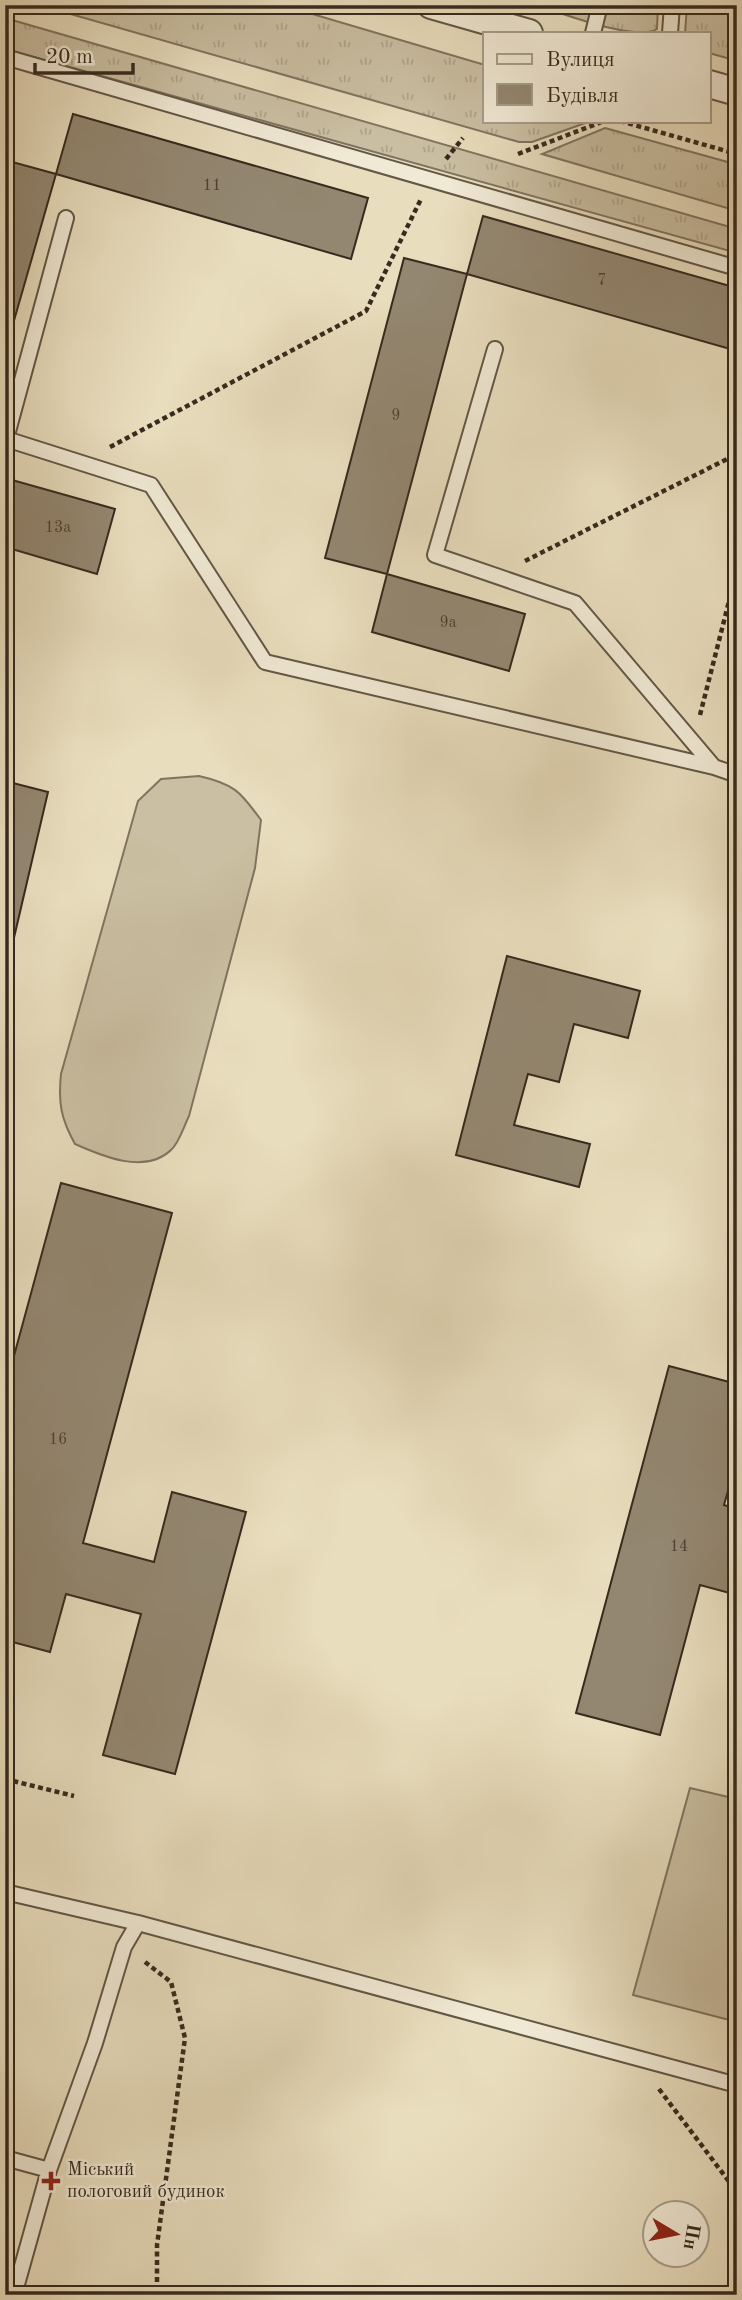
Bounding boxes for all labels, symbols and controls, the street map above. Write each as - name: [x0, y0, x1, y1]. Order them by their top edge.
- scale bar: [35, 32, 133, 76]
- legend: [483, 32, 710, 122]
- text: 20 m: [46, 47, 93, 68]
- text: Вулиця: [546, 50, 615, 71]
- text: Будівля: [546, 86, 619, 107]
- house number: 11: [203, 178, 221, 194]
- house number: 7: [597, 273, 607, 289]
- house number: 9: [391, 408, 401, 424]
- house number: 13а: [45, 520, 71, 536]
- house number: 9а: [439, 615, 457, 631]
- house number: 16: [49, 1432, 67, 1448]
- house number: 14: [670, 1539, 688, 1555]
- place label: Міський пологовий будинок: [67, 2161, 225, 2202]
- marker: Міський пологовий будинок: [41, 2171, 61, 2191]
- north arrow: [640, 2198, 710, 2268]
- text: Пн: [679, 2222, 702, 2251]

